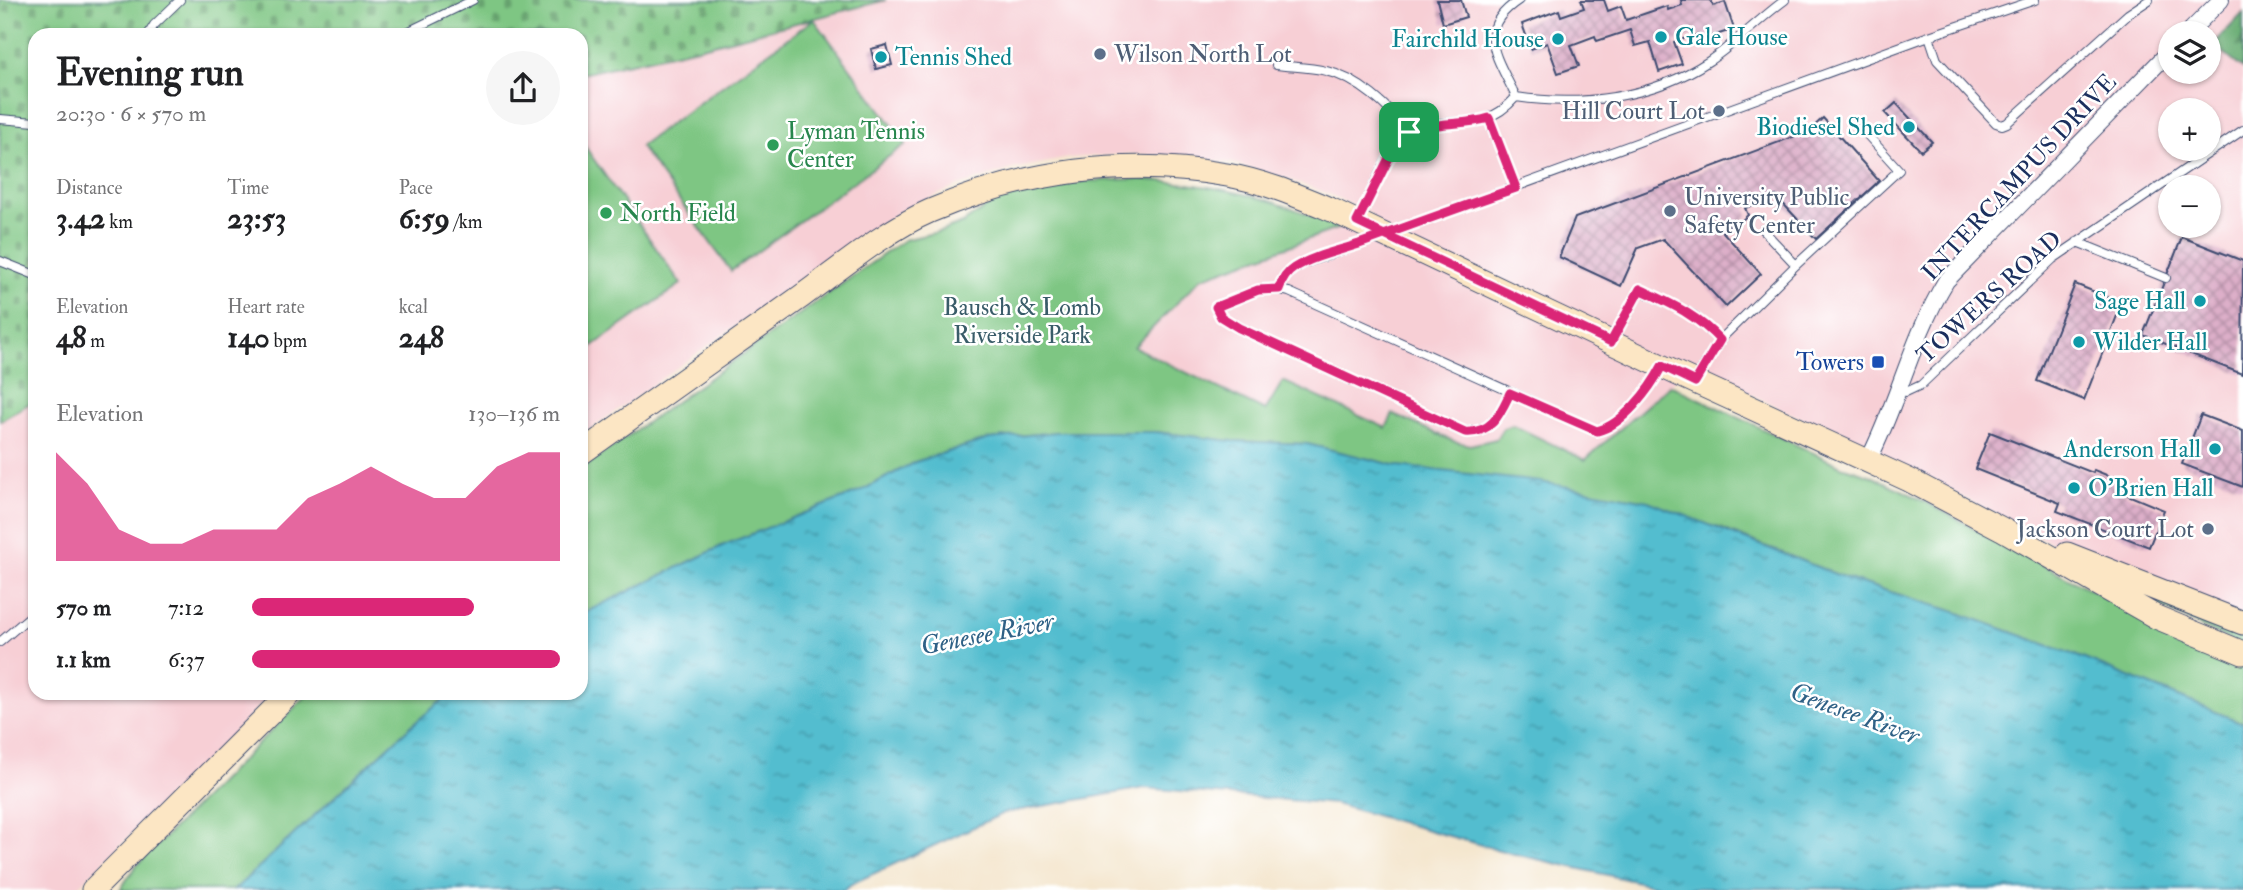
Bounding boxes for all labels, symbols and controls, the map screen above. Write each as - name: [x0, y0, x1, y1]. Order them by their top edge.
- map controls: [2158, 21, 2221, 238]
- button: layers: [2158, 21, 2221, 84]
- place label: Gale House: [1675, 22, 1788, 53]
- place label: Fairchild House: [1391, 24, 1544, 55]
- marker: Gale House: [1653, 29, 1669, 45]
- marker: Fairchild House: [1550, 31, 1566, 47]
- place label: Wilson North Lot: [1113, 39, 1292, 70]
- place label: Tennis Shed: [895, 42, 1012, 73]
- marker: Wilson North Lot: [1092, 46, 1108, 62]
- text: Evening run: [56, 49, 244, 97]
- marker: Tennis Shed: [873, 49, 889, 65]
- button: share: [486, 51, 560, 125]
- street label: INTERCAMPUS DRIVE: [1915, 67, 2123, 287]
- place label: Hill Court Lot: [1561, 96, 1705, 127]
- button: +: [2158, 98, 2221, 161]
- text: 20:30 · 6 × 570 m: [56, 99, 206, 128]
- pin: [1379, 102, 1439, 162]
- marker: Hill Court Lot: [1711, 103, 1727, 119]
- place label: Biodiesel Shed: [1756, 112, 1895, 143]
- icon: arrive: [1390, 113, 1428, 151]
- place label: Lyman Tennis Center: [787, 116, 925, 175]
- marker: Biodiesel Shed: [1901, 119, 1917, 135]
- marker: Lyman Tennis Center: [765, 137, 781, 153]
- button: −: [2158, 175, 2221, 238]
- text: Distance: [56, 176, 122, 200]
- text: Time: [227, 176, 269, 200]
- text: Pace: [399, 176, 433, 200]
- place label: University Public Safety Center: [1684, 182, 1850, 241]
- place label: North Field: [620, 198, 736, 229]
- text: 3.42: [56, 200, 105, 237]
- text: 23:53: [227, 200, 286, 237]
- text: 6:59: [399, 200, 450, 237]
- marker: University Public Safety Center: [1662, 203, 1678, 219]
- marker: North Field: [598, 205, 614, 221]
- text: km: [105, 210, 133, 234]
- text: /km: [450, 210, 482, 234]
- street label: TOWERS ROAD: [1910, 224, 2068, 371]
- place label: Sage Hall: [2094, 286, 2186, 317]
- park label: Bausch & Lomb Riverside Park: [943, 292, 1101, 351]
- marker: Sage Hall: [2192, 293, 2208, 309]
- text: Elevation: [56, 295, 128, 319]
- text: Heart rate: [227, 295, 305, 319]
- text: kcal: [399, 295, 428, 319]
- text: 48: [56, 319, 86, 356]
- text: 140: [227, 319, 270, 356]
- text: 248: [399, 319, 444, 356]
- place label: Wilder Hall: [2092, 327, 2208, 358]
- text: m: [86, 329, 105, 353]
- text: bpm: [270, 329, 307, 353]
- marker: Wilder Hall: [2071, 334, 2087, 350]
- place label: Towers: [1796, 347, 1864, 378]
- marker: Towers: [1870, 354, 1886, 370]
- text: Elevation: [56, 399, 144, 428]
- text: 130–136 m: [468, 399, 560, 428]
- place label: Anderson Hall: [2063, 434, 2201, 465]
- marker: Anderson Hall: [2207, 441, 2223, 457]
- place label: O'Brien Hall: [2088, 473, 2214, 504]
- marker: O'Brien Hall: [2066, 480, 2082, 496]
- place label: Jackson Court Lot: [2016, 514, 2194, 545]
- marker: Jackson Court Lot: [2200, 521, 2216, 537]
- text: 570 m: [56, 593, 111, 622]
- text: 7:12: [168, 593, 204, 622]
- water label: Genesee River: [918, 605, 1058, 663]
- text: 1.1 km: [56, 645, 111, 674]
- text: 6:37: [168, 645, 205, 674]
- water label: Genesee River: [1786, 676, 1925, 753]

